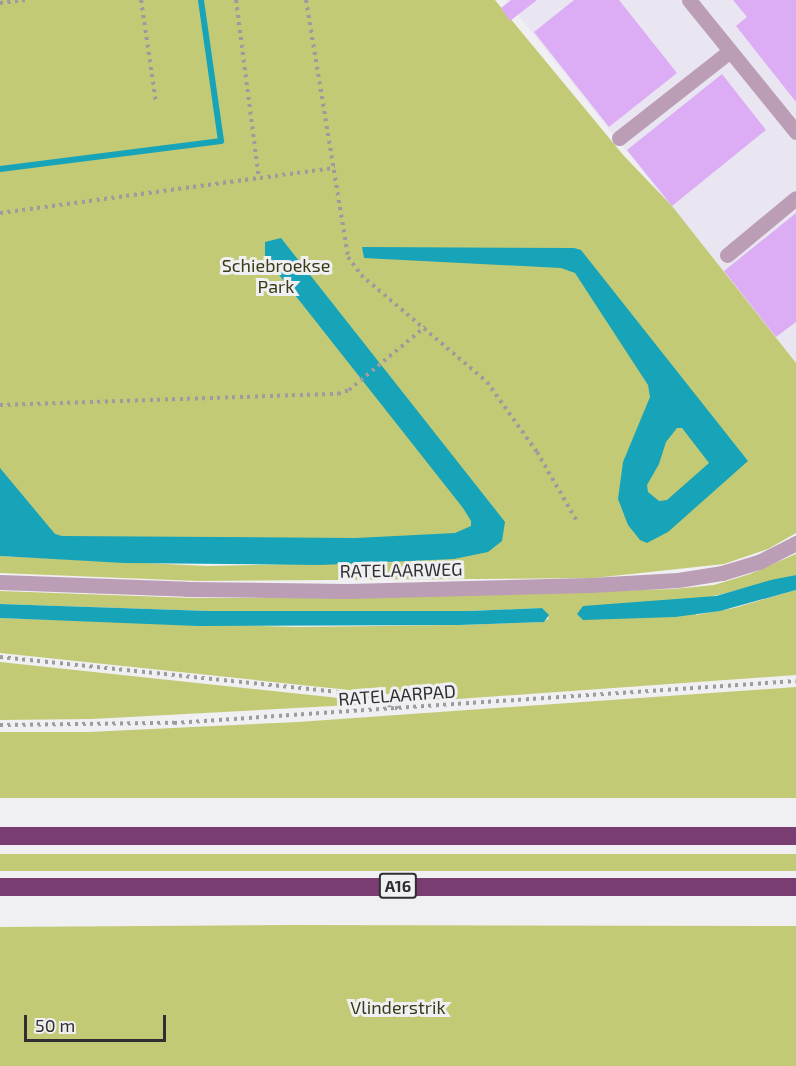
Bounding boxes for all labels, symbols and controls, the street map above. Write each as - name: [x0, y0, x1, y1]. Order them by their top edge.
- park label: Schiebroekse Park: [222, 255, 330, 298]
- street label: RATELAARWEG: [339, 558, 463, 582]
- street label: RATELAARPAD: [338, 680, 456, 710]
- road number: A16: [378, 873, 418, 899]
- park label: Vlinderstrik: [350, 996, 446, 1018]
- scale bar: [27, 1003, 170, 1041]
- text: 50 m: [35, 1014, 75, 1036]

